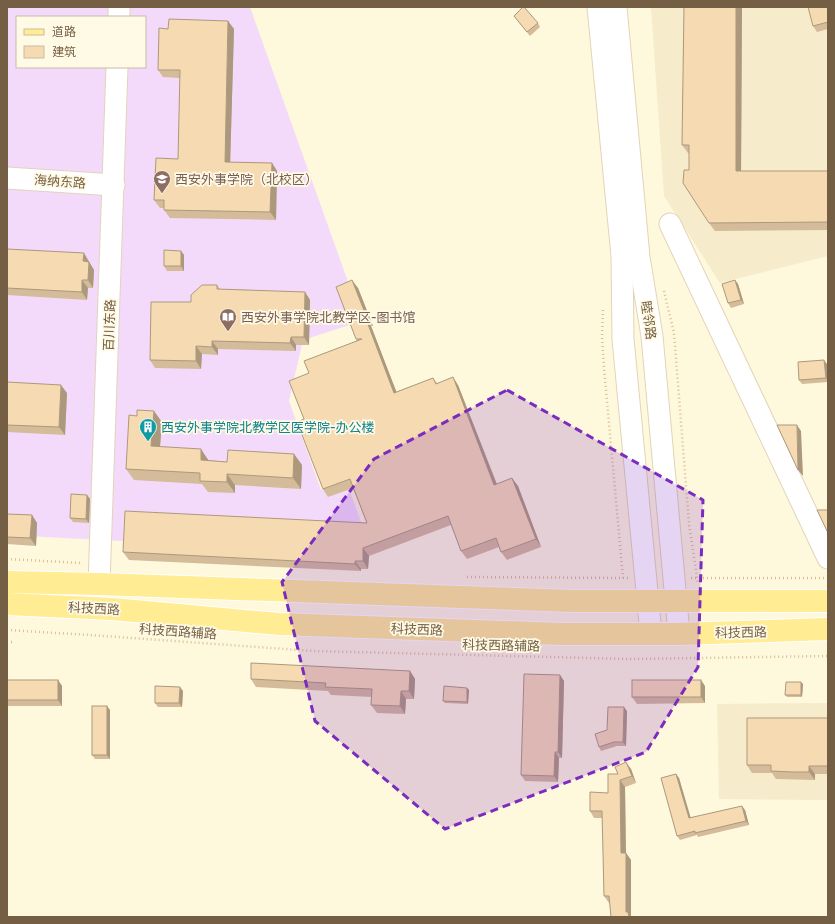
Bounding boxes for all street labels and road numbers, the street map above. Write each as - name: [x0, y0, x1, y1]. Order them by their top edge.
- street label: 海纳东路: [33, 171, 87, 191]
- street label: 百川东路: [100, 299, 118, 351]
- street label: 睦邻路: [638, 300, 660, 340]
- street label: 科技西路: [68, 599, 120, 617]
- street label: 科技西路辅路: [139, 620, 217, 642]
- street label: 科技西路: [391, 620, 443, 638]
- street label: 科技西路: [715, 624, 767, 640]
- street label: 科技西路辅路: [462, 636, 540, 654]

